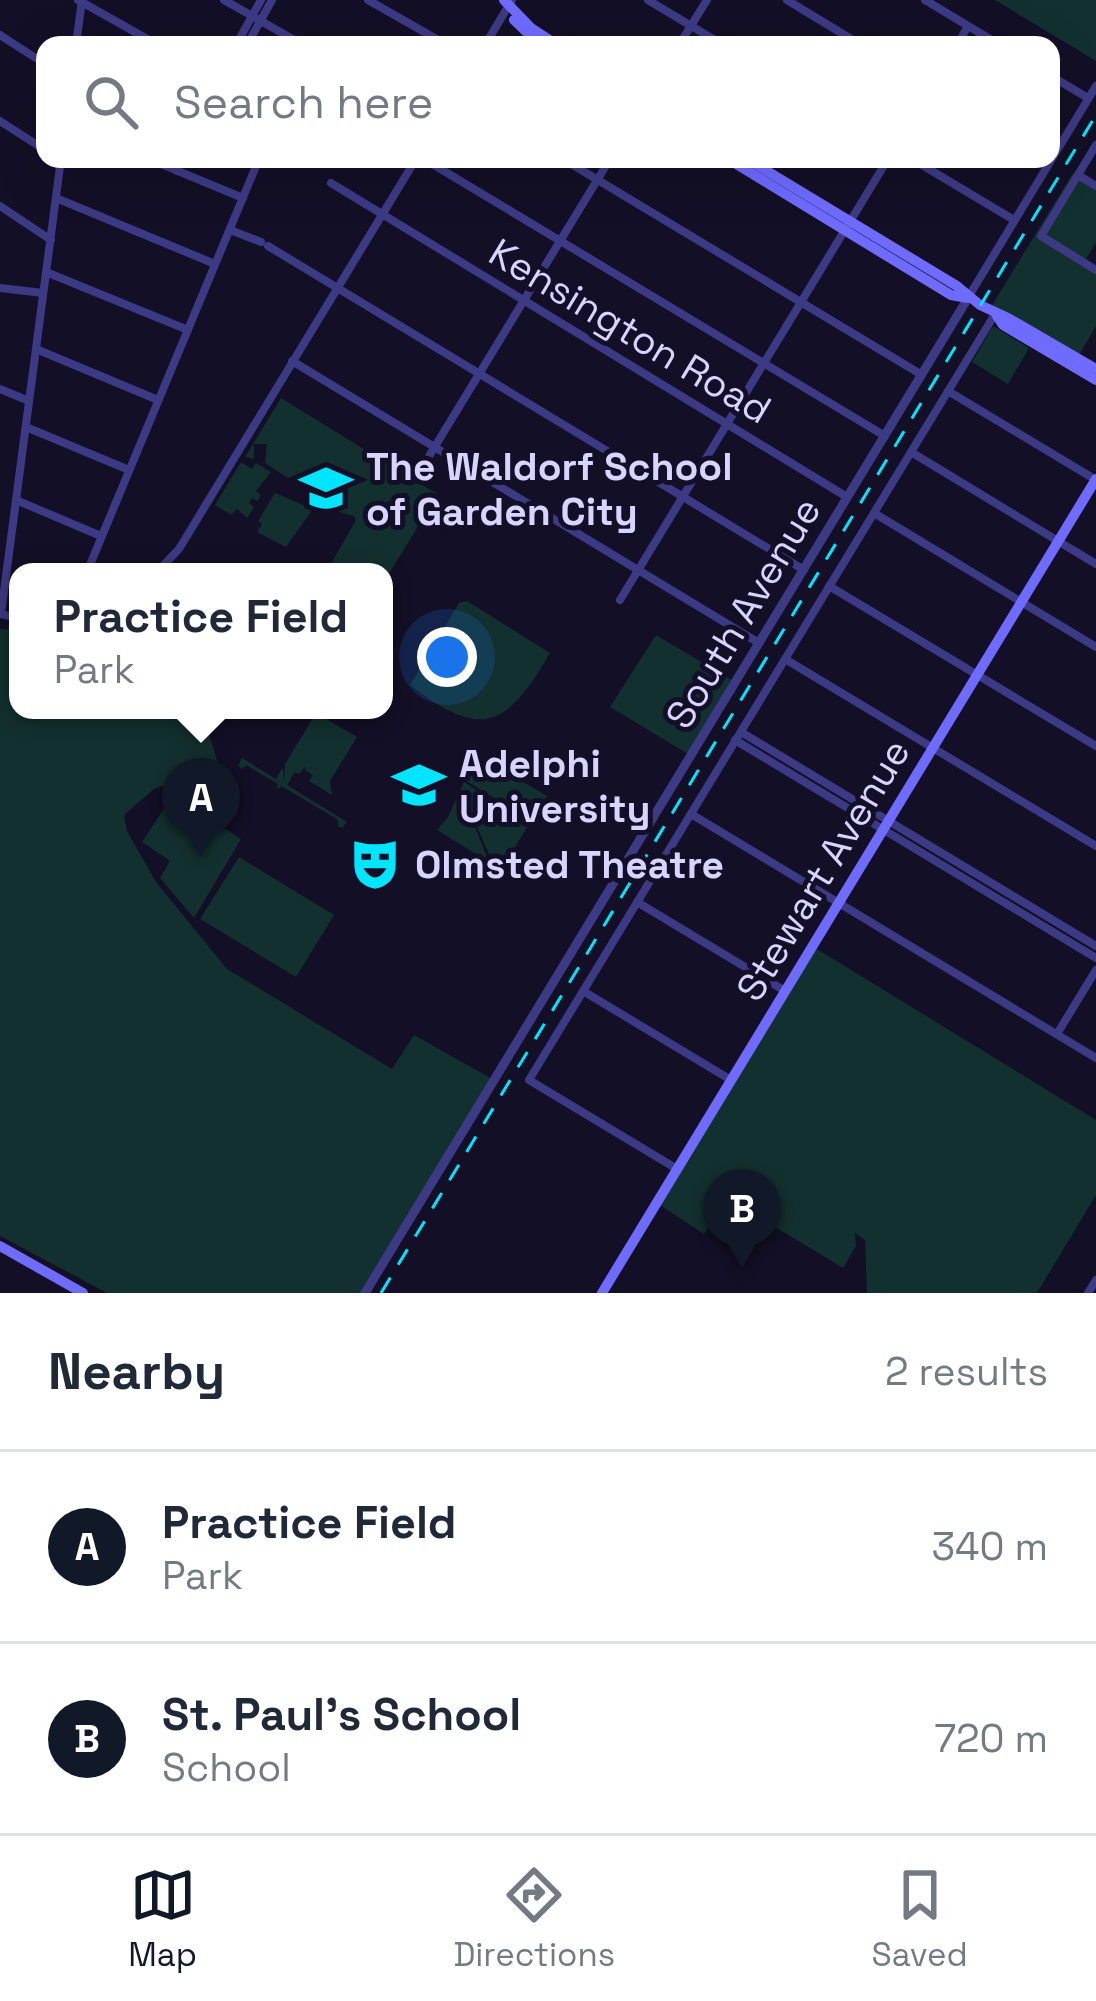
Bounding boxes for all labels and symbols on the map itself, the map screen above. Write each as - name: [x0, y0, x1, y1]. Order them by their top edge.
- street label: Kensington Road: [480, 228, 780, 434]
- place label: The Waldorf School of Garden City: [366, 442, 733, 536]
- school or university icon: The Waldorf School of Garden City: [297, 459, 355, 517]
- street label: South Avenue: [655, 489, 831, 737]
- your location: [417, 627, 477, 687]
- street label: Stewart Avenue: [725, 730, 921, 1010]
- place label: Adelphi University: [459, 739, 651, 833]
- school or university icon: Adelphi University: [390, 756, 448, 814]
- pin: A: [162, 758, 240, 857]
- theatre icon: Olmsted Theatre: [346, 835, 404, 893]
- place label: Olmsted Theatre: [415, 840, 724, 889]
- pin: B: [703, 1169, 781, 1268]

